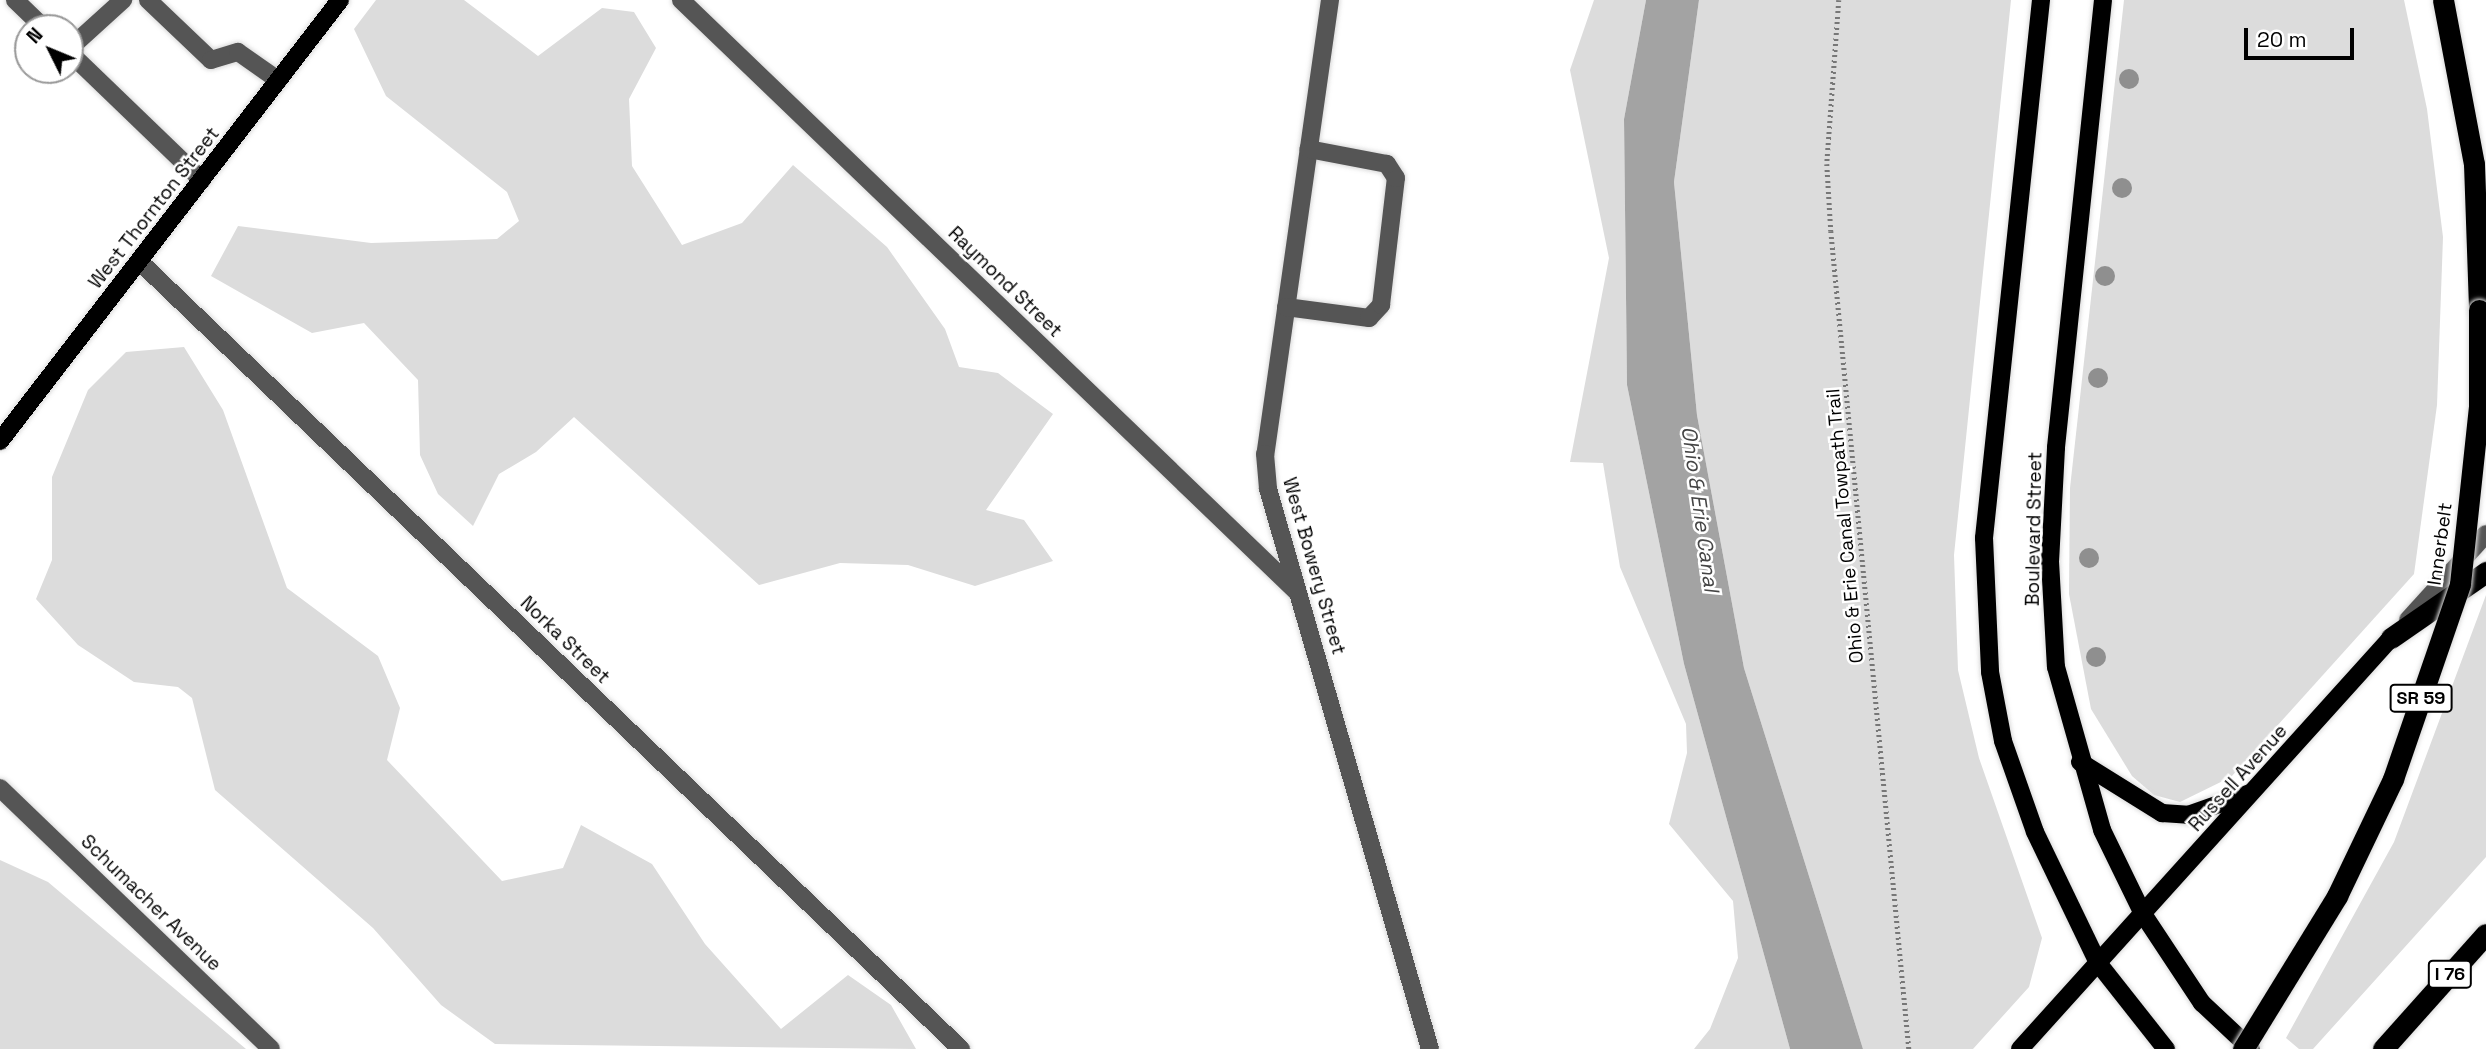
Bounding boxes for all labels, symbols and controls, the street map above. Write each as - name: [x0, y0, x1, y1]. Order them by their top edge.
- north arrow: [14, 14, 84, 84]
- scale bar: [2248, 14, 2358, 58]
- text: N: [21, 23, 48, 49]
- text: 20 m: [2257, 26, 2307, 53]
- street label: West Thornton Street: [84, 123, 224, 293]
- street label: Raymond Street: [943, 222, 1067, 342]
- street label: Ohio & Erie Canal Towpath Trail: [1822, 387, 1868, 665]
- water label: Ohio & Erie Canal: [1676, 425, 1724, 593]
- street label: Boulevard Street: [2021, 452, 2047, 606]
- street label: West Bowery Street: [1278, 475, 1350, 657]
- street label: Innerbelt: [2423, 501, 2457, 587]
- street label: Norka Street: [516, 592, 614, 688]
- road number: SR 59: [2390, 684, 2452, 712]
- street label: Russell Avenue: [2184, 720, 2292, 836]
- street label: Schumacher Avenue: [76, 830, 226, 976]
- road number: I 76: [2427, 959, 2473, 988]

